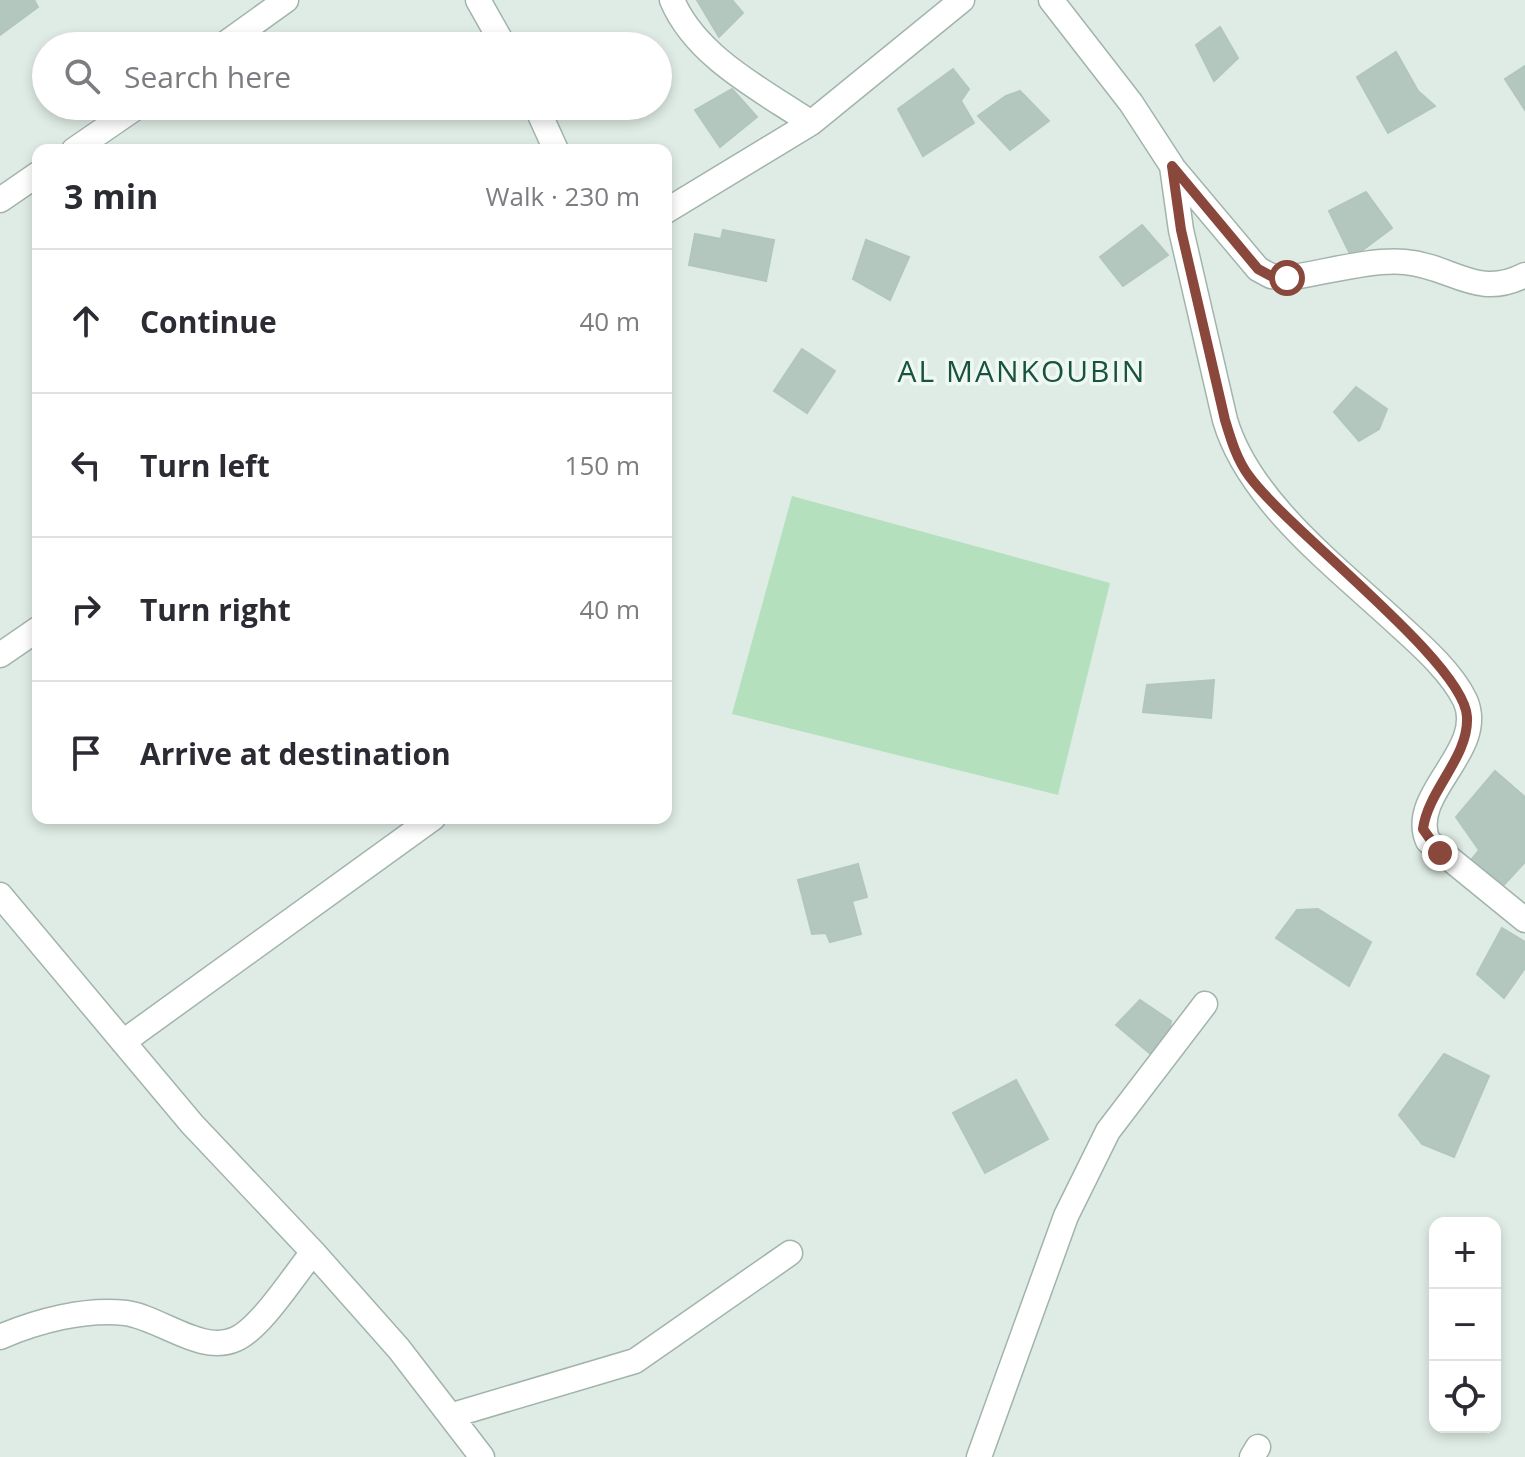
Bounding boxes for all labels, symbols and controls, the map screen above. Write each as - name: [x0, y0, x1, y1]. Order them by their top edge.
- search box: [32, 32, 672, 120]
- icon: search: [60, 54, 104, 98]
- text: Search here: [124, 56, 291, 97]
- text: 3 min: [64, 173, 158, 219]
- text: Walk · 230 m: [486, 178, 640, 214]
- route start: [1269, 260, 1305, 296]
- icon: ahead: [64, 299, 108, 343]
- text: Continue: [140, 301, 277, 342]
- text: 40 m: [579, 303, 640, 339]
- district label: AL MANKOUBIN: [898, 350, 1146, 391]
- icon: left: [64, 443, 108, 487]
- text: Turn left: [140, 445, 270, 486]
- text: 150 m: [565, 447, 640, 483]
- icon: right: [64, 587, 108, 631]
- text: Turn right: [140, 589, 291, 630]
- text: 40 m: [579, 591, 640, 627]
- icon: arrive: [64, 731, 108, 775]
- text: Arrive at destination: [140, 733, 451, 774]
- route end: [1422, 835, 1458, 871]
- map controls: [1429, 1217, 1501, 1433]
- button: +: [1429, 1217, 1501, 1289]
- button: −: [1429, 1289, 1501, 1361]
- button: locate: [1429, 1361, 1501, 1433]

